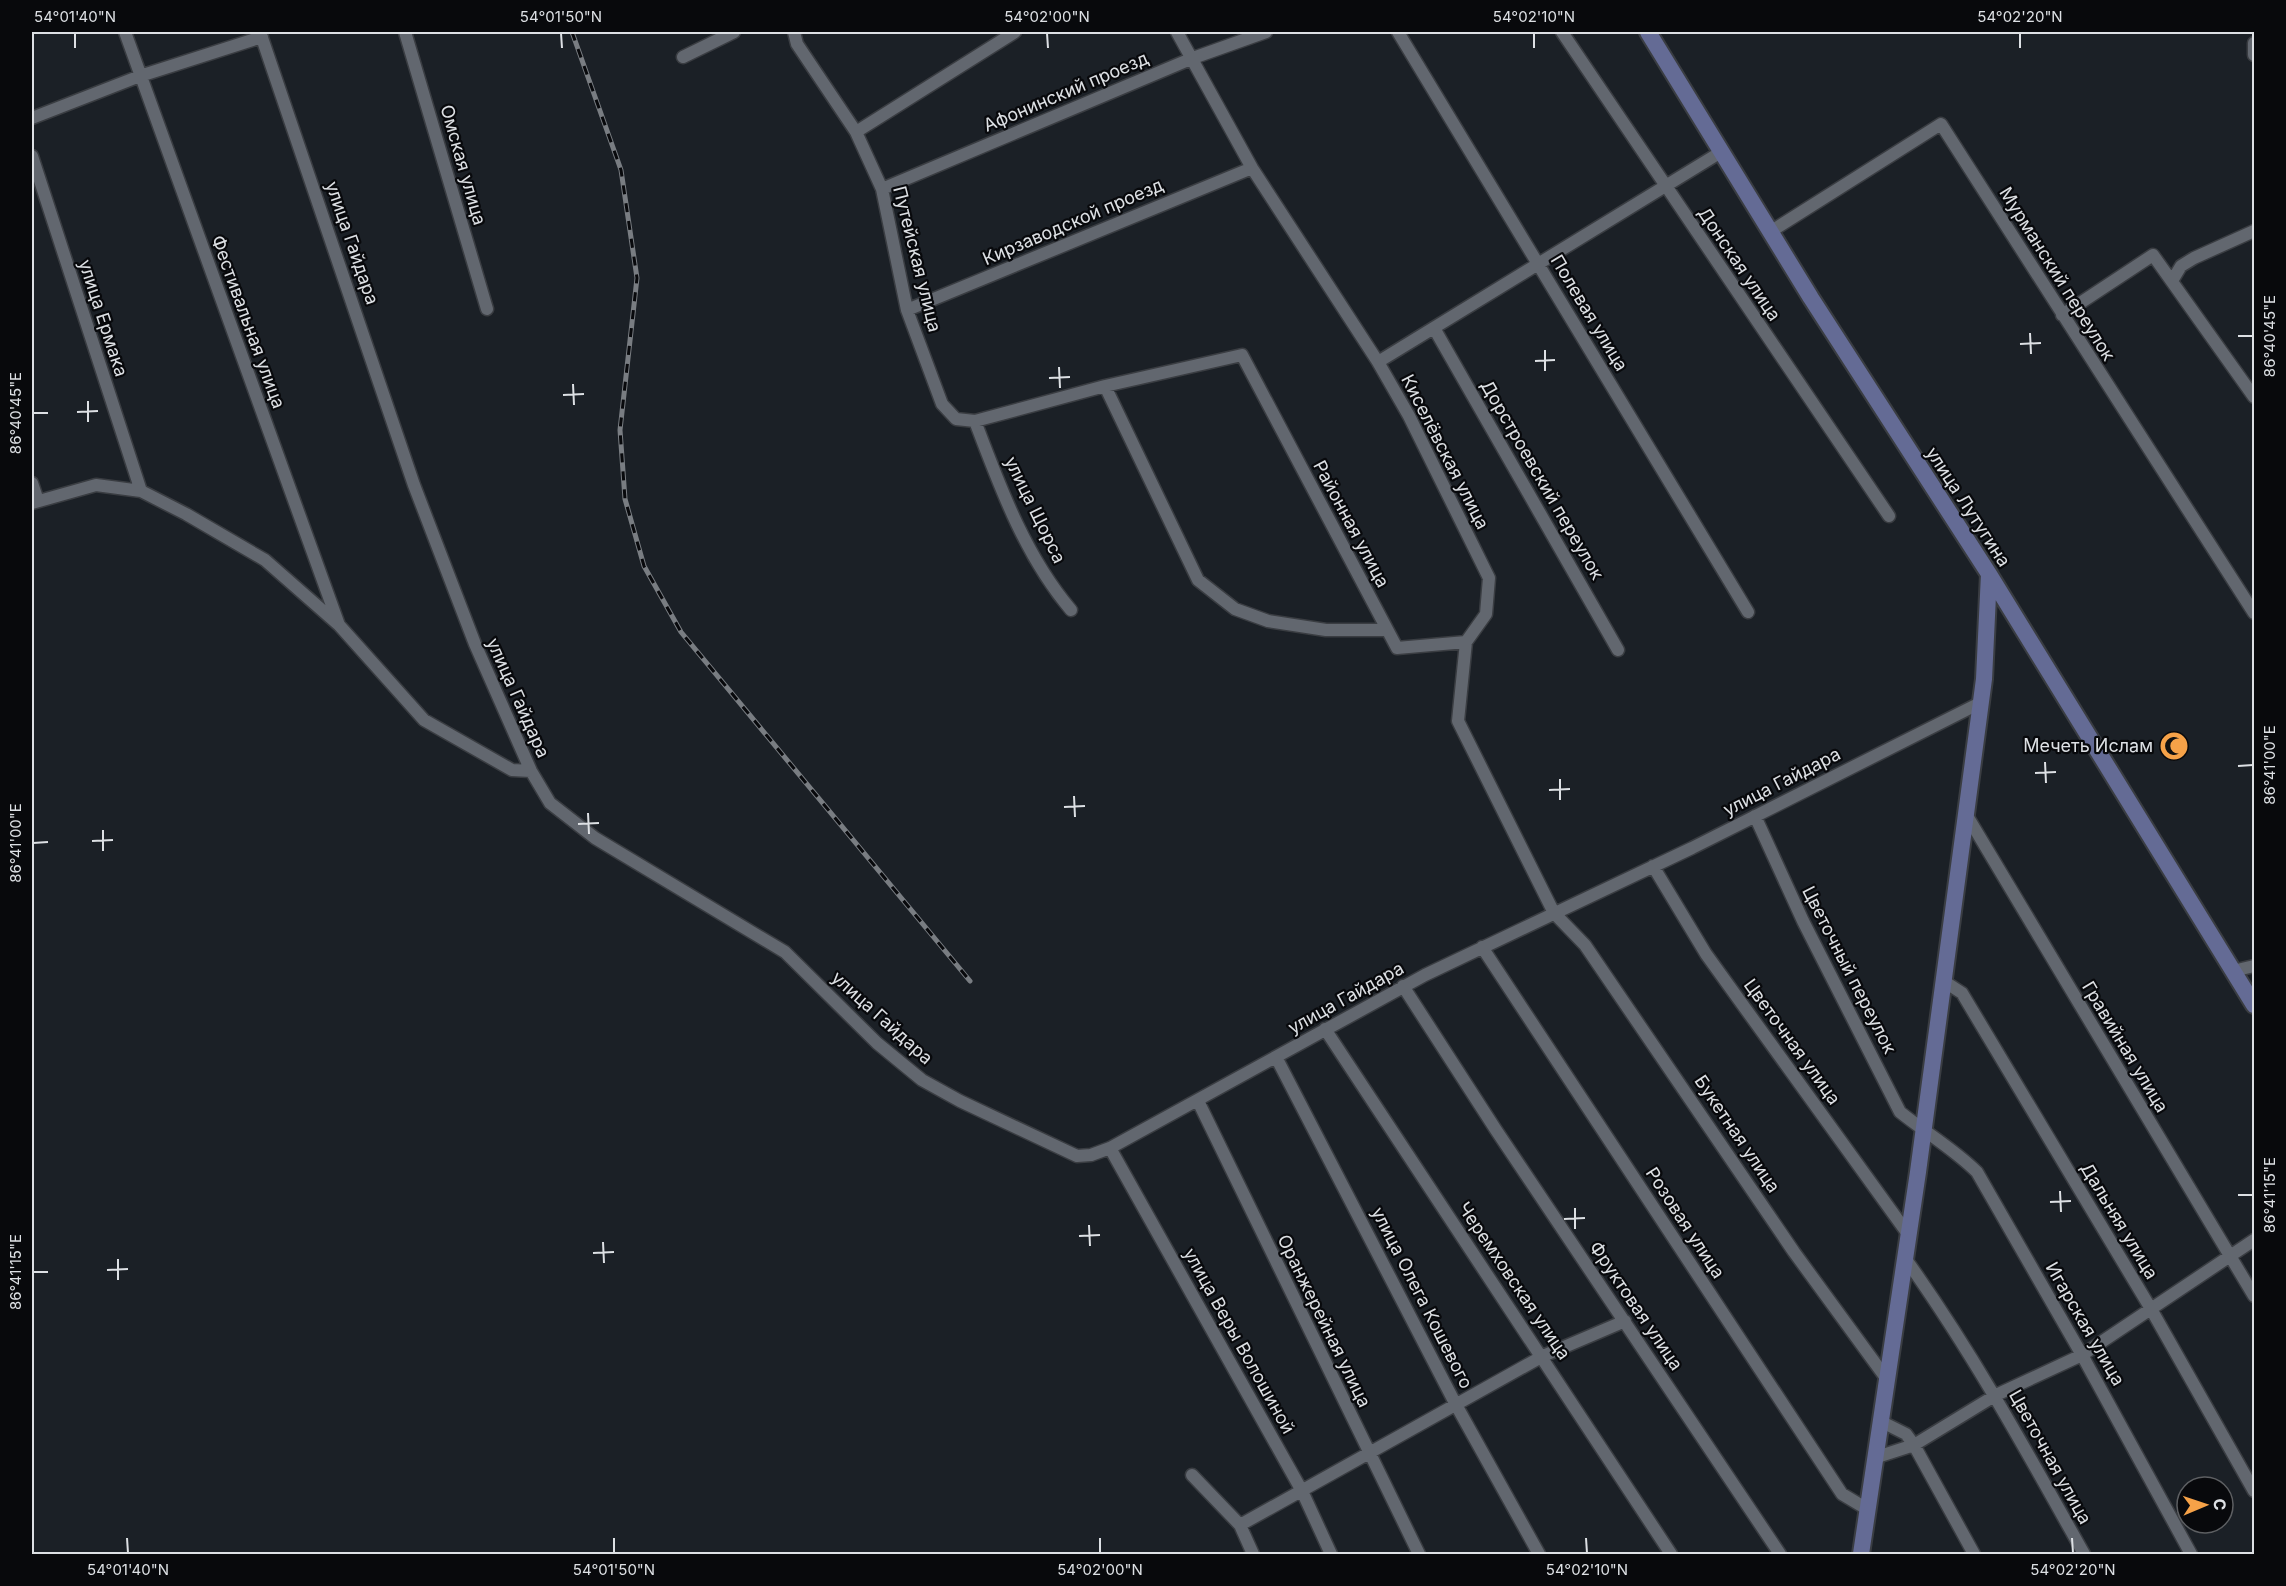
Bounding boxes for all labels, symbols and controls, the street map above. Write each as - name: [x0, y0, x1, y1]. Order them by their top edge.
- text: 54°01'40"N: [34, 7, 116, 26]
- text: 54°01'50"N: [520, 7, 602, 26]
- text: 54°02'00"N: [1004, 7, 1090, 26]
- text: 54°02'10"N: [1493, 7, 1575, 26]
- text: 54°02'20"N: [1977, 7, 2063, 26]
- street label: Афонинский проезд: [980, 47, 1151, 136]
- street label: Омская улица: [436, 102, 491, 227]
- street label: Кирзаводской проезд: [979, 174, 1166, 269]
- street label: улица Гайдара: [322, 179, 383, 307]
- street label: Мурманский переулок: [1995, 183, 2120, 365]
- street label: Путейская улица: [889, 184, 946, 334]
- street label: Донская улица: [1694, 203, 1785, 325]
- street label: Фестивальная улица: [207, 232, 290, 411]
- street label: Полевая улица: [1547, 251, 1632, 375]
- street label: улица Ермака: [75, 257, 132, 379]
- text: 86°40'45"E: [2260, 295, 2279, 377]
- street label: Киселёвская улица: [1397, 371, 1494, 533]
- text: 86°40'45"E: [6, 372, 25, 454]
- street label: Дорстроевский переулок: [1477, 376, 1608, 583]
- street label: улица Лутугина: [1922, 443, 2015, 571]
- street label: улица Щорса: [1001, 453, 1070, 567]
- street label: Районная улица: [1309, 457, 1394, 591]
- street label: улица Гайдара: [483, 635, 554, 761]
- text: 86°41'00"E: [2260, 725, 2279, 805]
- mosque icon: Мечеть Ислам: [2158, 730, 2190, 762]
- place label: Мечеть Ислам: [2023, 735, 2153, 756]
- street label: улица Гайдара: [1720, 743, 1844, 820]
- text: 86°41'00"E: [6, 803, 25, 883]
- street label: Цветочный переулок: [1798, 883, 1901, 1057]
- street label: улица Гайдара: [1284, 957, 1407, 1038]
- street label: улица Гайдара: [827, 967, 937, 1069]
- street label: Цветочная улица: [1740, 975, 1845, 1109]
- street label: Гравийная улица: [2078, 977, 2173, 1116]
- street label: Букетная улица: [1690, 1071, 1784, 1196]
- text: 86°41'15"E: [2260, 1157, 2279, 1233]
- street label: Дальняя улица: [2076, 1159, 2162, 1283]
- street label: Розовая улица: [1642, 1163, 1729, 1282]
- street label: Черемховская улица: [1454, 1198, 1575, 1363]
- street label: улица Олега Кошевого: [1368, 1204, 1477, 1392]
- street label: Оранжерейная улица: [1273, 1231, 1375, 1411]
- text: 86°41'15"E: [6, 1234, 25, 1310]
- street label: Фруктовая улица: [1586, 1237, 1687, 1374]
- street label: улица Веры Волошиной: [1180, 1244, 1299, 1437]
- street label: Игарская улица: [2042, 1258, 2129, 1389]
- street label: Цветочная улица: [2005, 1386, 2096, 1527]
- north arrow: [2175, 1475, 2235, 1535]
- text: С: [2210, 1498, 2230, 1511]
- text: 54°01'40"N: [87, 1560, 169, 1579]
- text: 54°01'50"N: [573, 1560, 655, 1579]
- text: 54°02'00"N: [1057, 1560, 1143, 1579]
- text: 54°02'10"N: [1546, 1560, 1628, 1579]
- text: 54°02'20"N: [2030, 1560, 2116, 1579]

